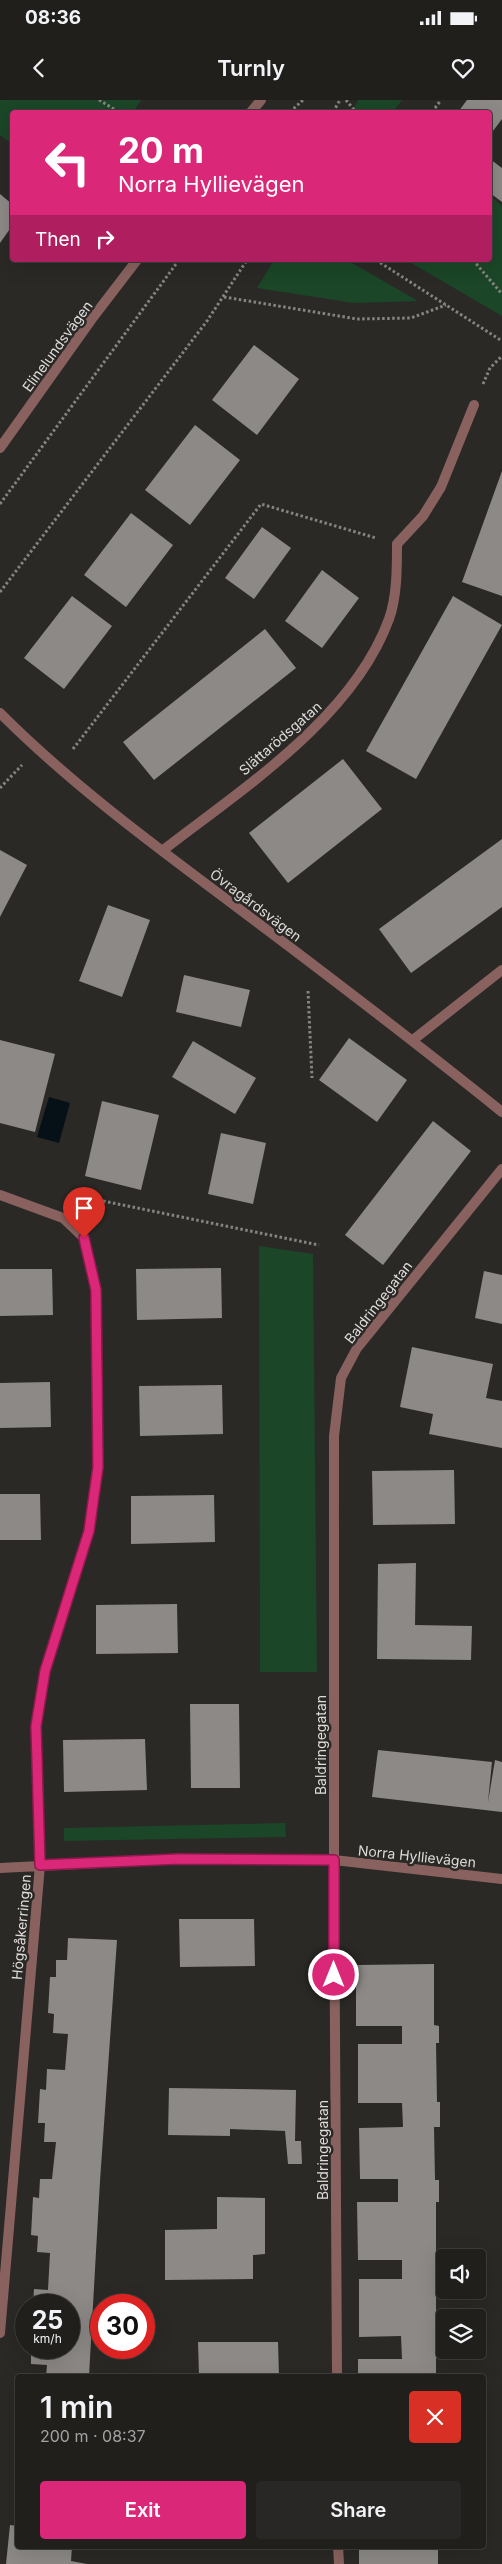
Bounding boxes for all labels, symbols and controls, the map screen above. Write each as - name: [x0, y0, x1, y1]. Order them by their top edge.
- text: 08:36: [25, 6, 81, 29]
- icon: back: [25, 54, 53, 82]
- icon: heart: [449, 54, 477, 82]
- text: Turnly: [217, 55, 285, 81]
- text: 20 m: [118, 129, 204, 171]
- icon: left: [35, 130, 100, 195]
- text: Norra Hyllievägen: [118, 171, 304, 197]
- icon: right: [91, 225, 119, 253]
- text: Then: [35, 228, 81, 251]
- street label: Elinelundsvägen: [18, 297, 96, 395]
- street label: Slättarödsgatan: [235, 698, 325, 778]
- street label: Övragårdsvägen: [207, 865, 305, 945]
- pin: [63, 1187, 105, 1238]
- icon: arrive: [70, 1194, 98, 1222]
- street label: Baldringegatan: [340, 1257, 416, 1347]
- street label: Baldringegatan: [312, 1695, 329, 1795]
- street label: Norra Hyllievägen: [357, 1841, 477, 1871]
- street label: Högsåkerringen: [8, 1874, 34, 1980]
- position arrow: [307, 1948, 359, 2000]
- street label: Baldringegatan: [314, 2100, 331, 2200]
- map controls: [436, 2249, 486, 2359]
- button: sound: [436, 2249, 486, 2299]
- speed limit sign: 30: [90, 2294, 155, 2359]
- text: 25: [32, 2305, 63, 2335]
- button: layers: [436, 2309, 486, 2359]
- text: km/h: [33, 2331, 62, 2346]
- text: 1 min: [40, 2389, 113, 2425]
- button: close: [409, 2391, 461, 2443]
- text: 200 m · 08:37: [40, 2426, 146, 2446]
- button: Exit: [40, 2481, 246, 2539]
- button: Share: [256, 2481, 461, 2539]

